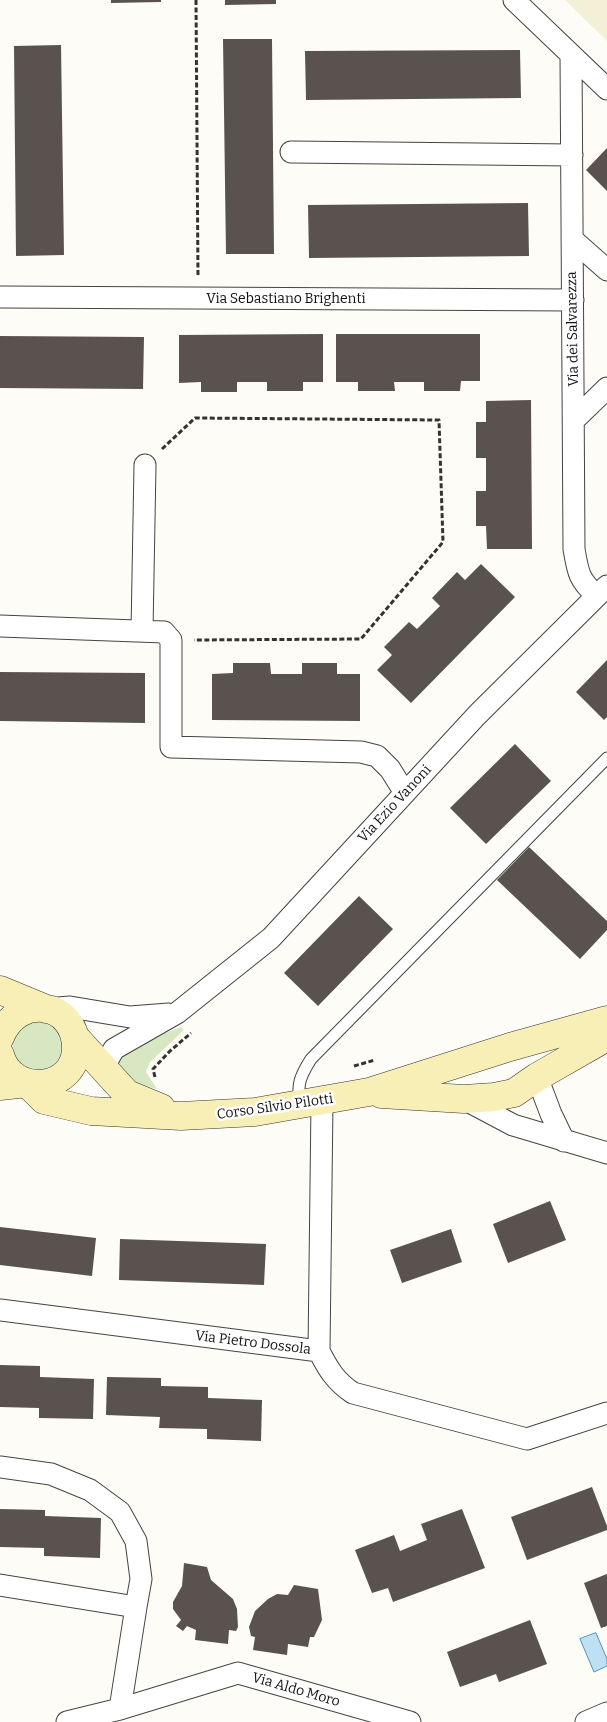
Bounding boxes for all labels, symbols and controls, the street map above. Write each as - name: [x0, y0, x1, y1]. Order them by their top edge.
- street label: Via dei Salvarezza: [564, 271, 582, 387]
- street label: Via Sebastiano Brighenti: [206, 291, 366, 307]
- street label: Via Ezio Vanoni: [355, 762, 435, 846]
- street label: Corso Silvio Pilotti: [216, 1091, 334, 1123]
- street label: Via Pietro Dossola: [194, 1328, 312, 1358]
- street label: Via Aldo Moro: [250, 1669, 342, 1711]

